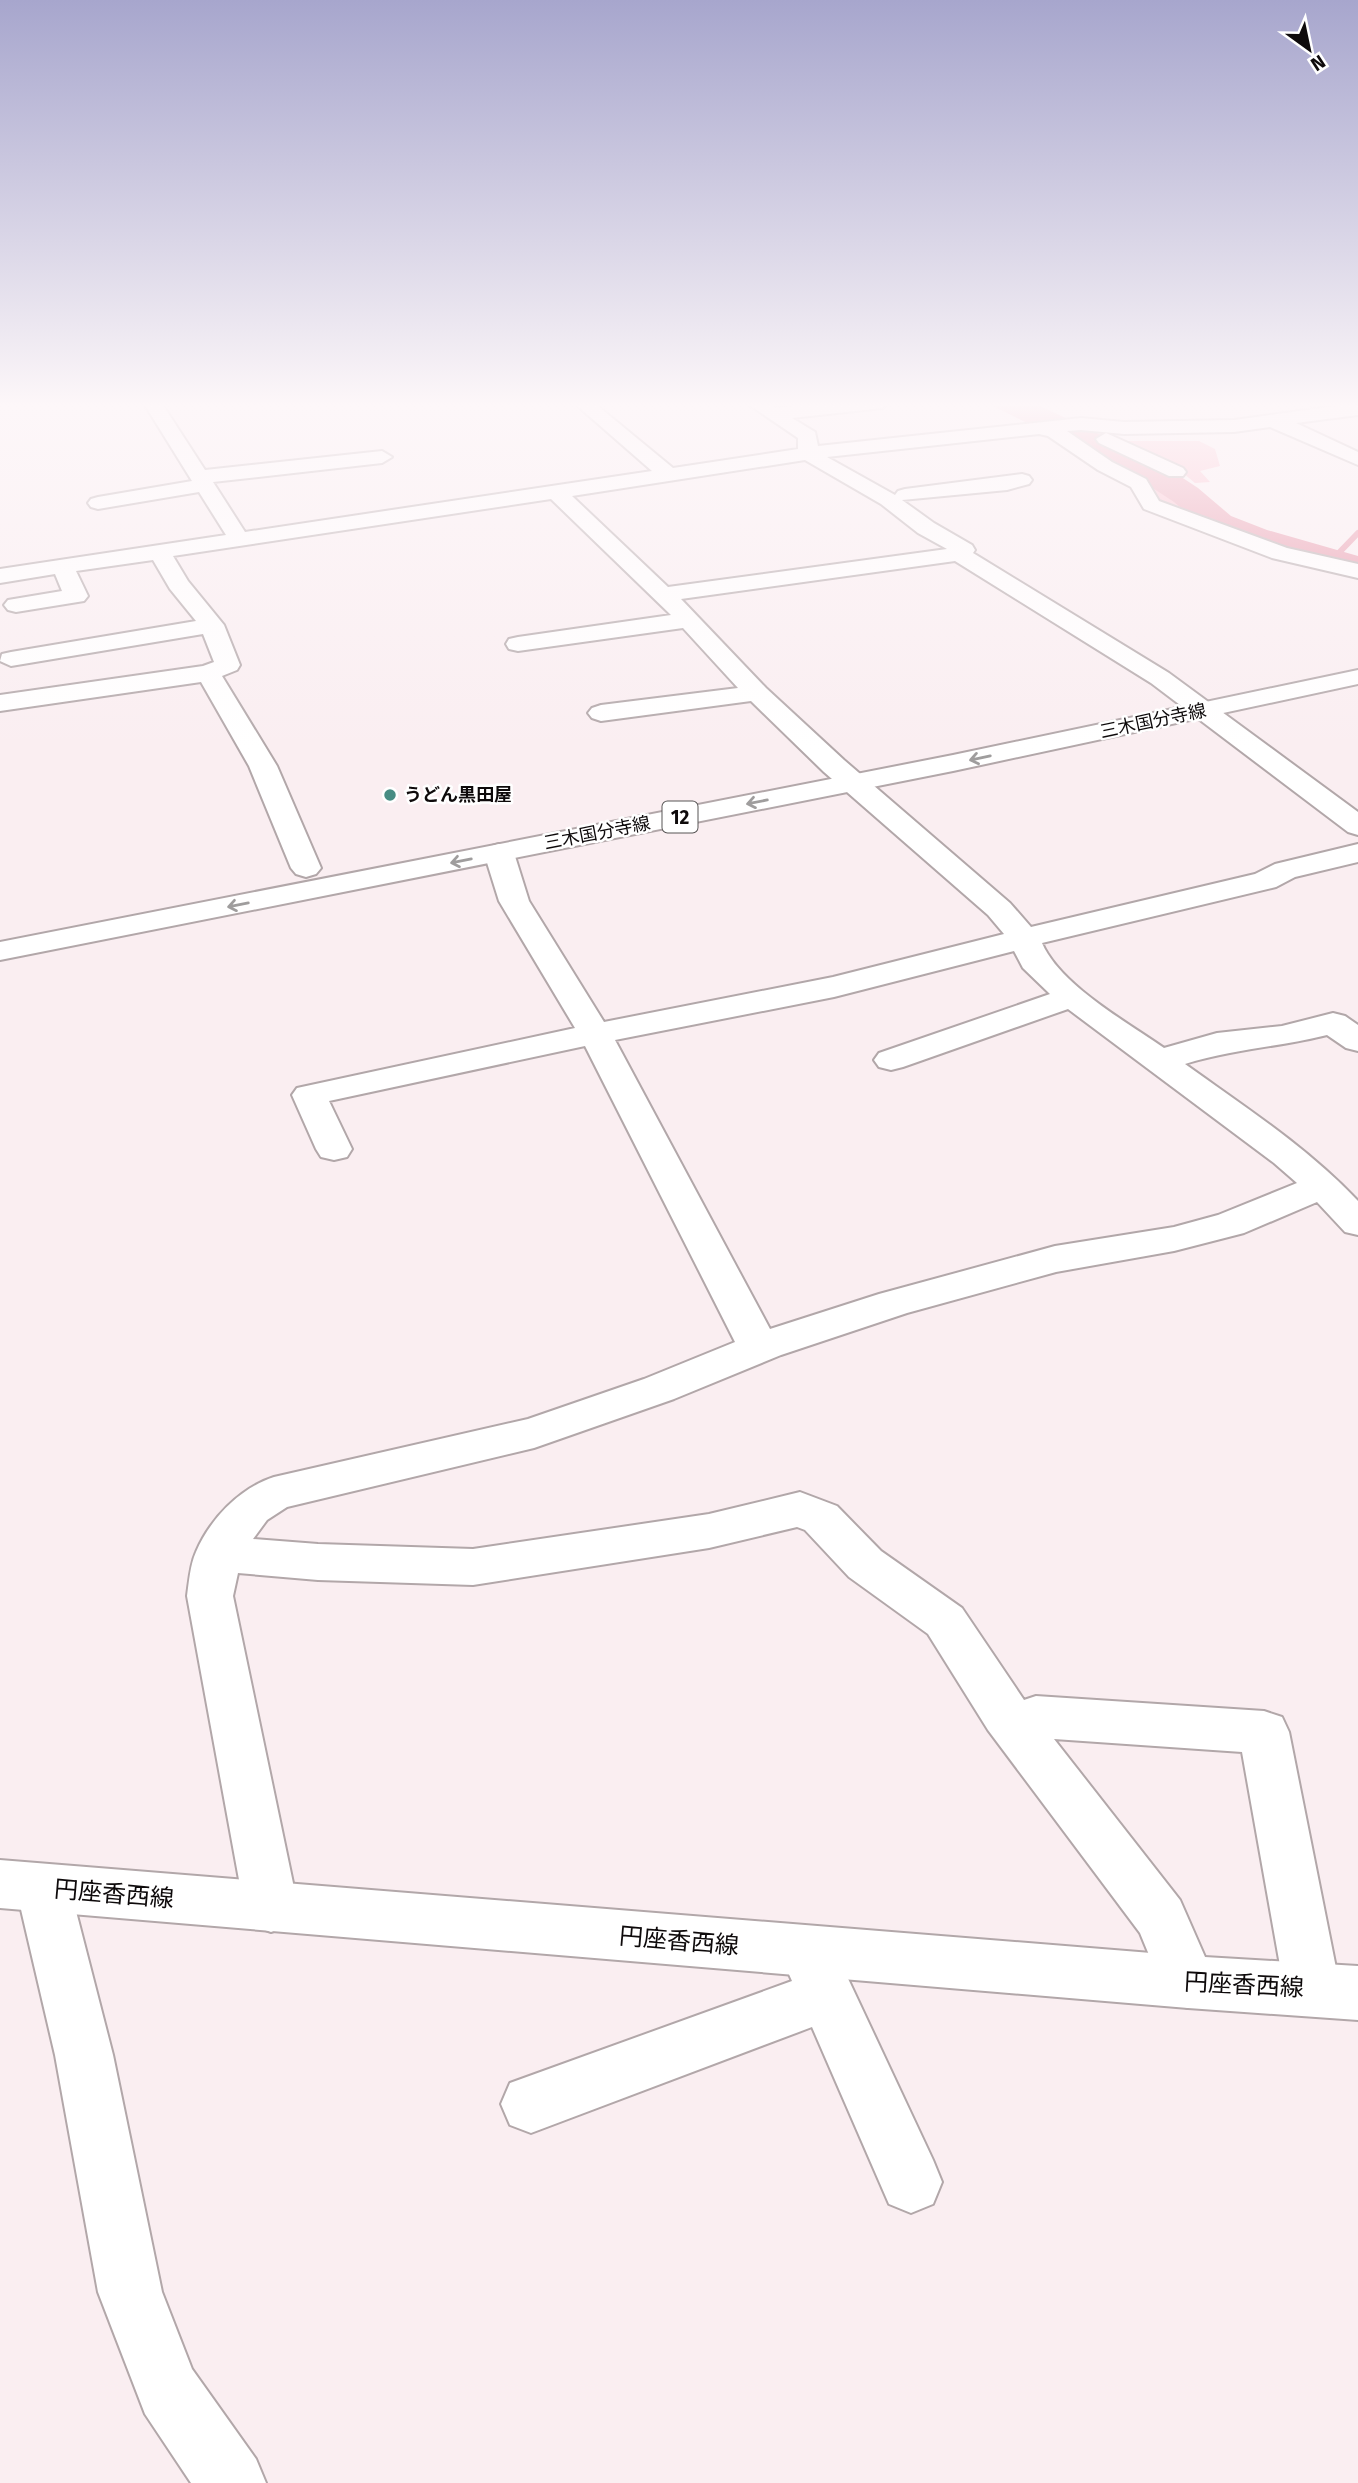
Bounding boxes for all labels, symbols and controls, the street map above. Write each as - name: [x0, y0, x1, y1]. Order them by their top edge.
- north arrow: [1274, 14, 1344, 84]
- text: N: [1306, 50, 1330, 76]
- street label: 三木国分寺線: [1098, 699, 1208, 743]
- one-way arrow: [969, 751, 992, 765]
- place label: うどん黒田屋: [404, 784, 512, 806]
- marker: うどん黒田屋: [382, 787, 398, 803]
- one-way arrow: [746, 795, 768, 809]
- road number: 12: [662, 802, 698, 832]
- street label: 三木国分寺線: [542, 812, 652, 854]
- one-way arrow: [450, 854, 473, 868]
- one-way arrow: [227, 899, 250, 912]
- street label: 円座香西線: [53, 1875, 175, 1913]
- street label: 円座香西線: [618, 1922, 740, 1960]
- street label: 円座香西線: [1183, 1968, 1305, 2002]

